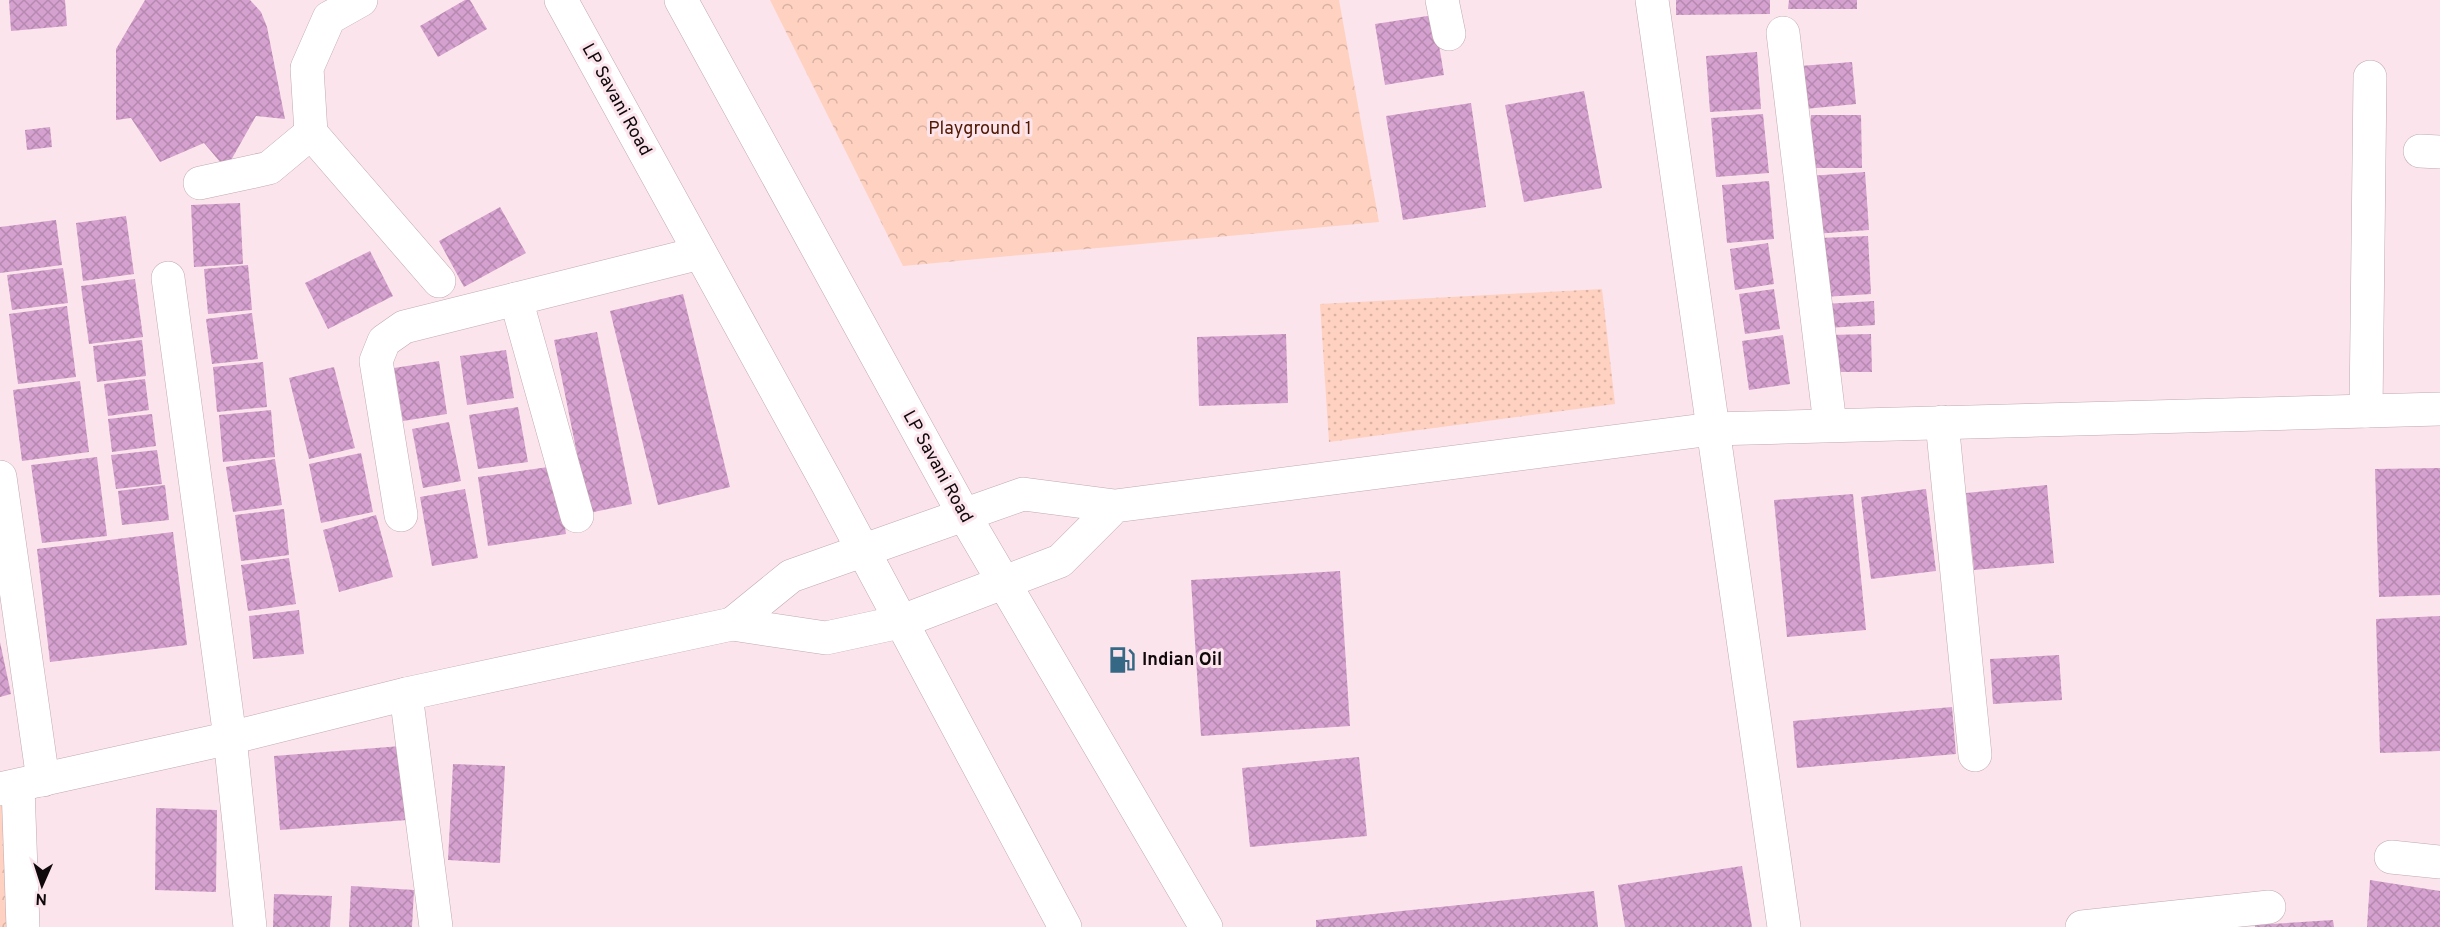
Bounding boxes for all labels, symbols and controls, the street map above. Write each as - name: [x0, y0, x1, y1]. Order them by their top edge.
- street label: LP Savani Road: [576, 40, 656, 160]
- park label: Playground 1: [928, 118, 1032, 141]
- street label: LP Savani Road: [897, 407, 977, 527]
- fuel station icon: Indian Oil: [1107, 645, 1137, 675]
- place label: Indian Oil: [1142, 649, 1222, 672]
- north arrow: [12, 855, 72, 915]
- text: N: [35, 888, 48, 908]

